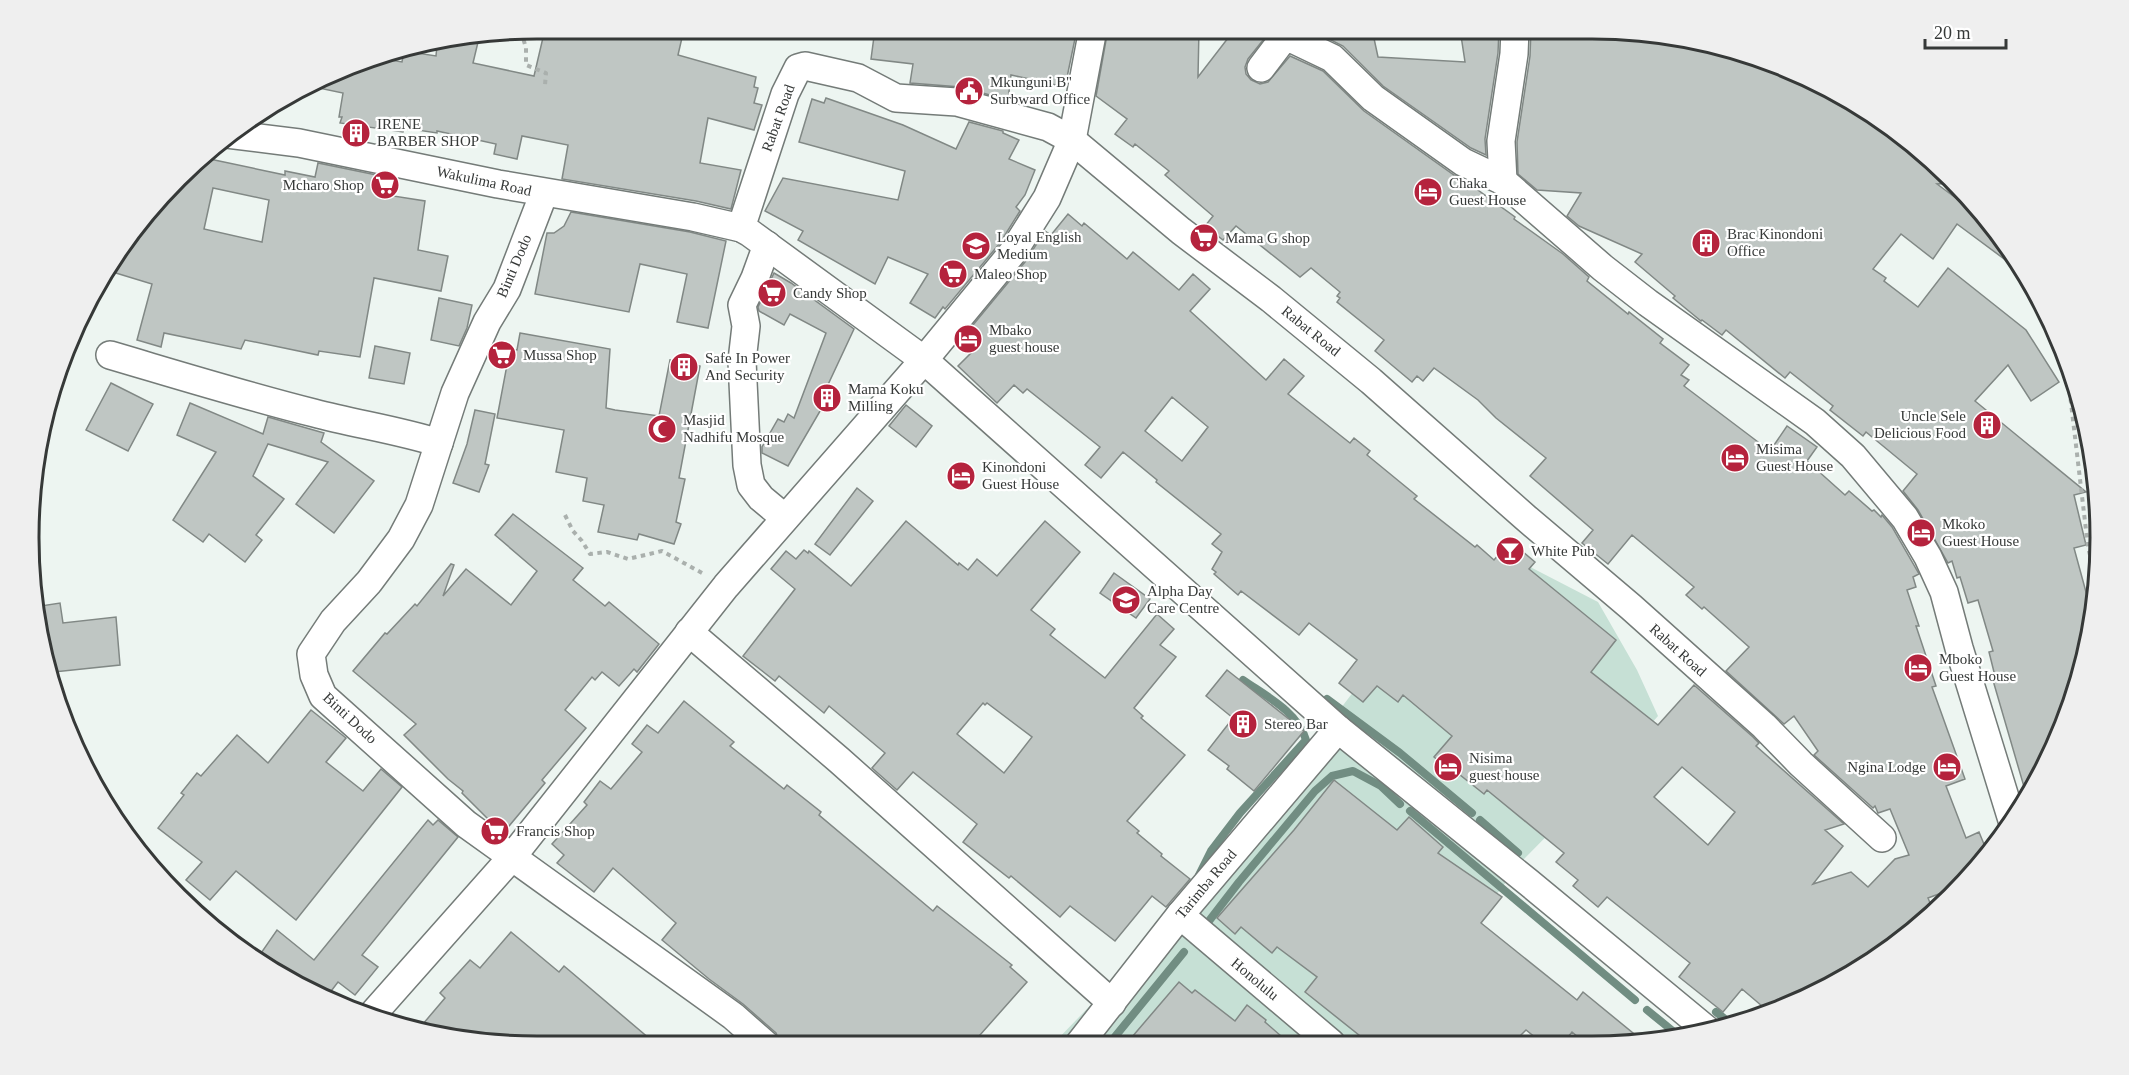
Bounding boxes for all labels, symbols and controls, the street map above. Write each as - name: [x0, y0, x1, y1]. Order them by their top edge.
- scale bar: [1925, 12, 2006, 50]
- text: 20 m: [1934, 23, 1971, 43]
- place label: Mkunguni B'' Surbward Office: [990, 74, 1090, 107]
- public building icon: Mkunguni B'' Surbward Office: [953, 75, 985, 107]
- street label: Rabat Road: [758, 82, 798, 154]
- place label: IRENE BARBER SHOP: [377, 116, 479, 149]
- building icon: IRENE BARBER SHOP: [340, 117, 372, 149]
- street label: Wakulima Road: [435, 163, 533, 199]
- supermarket icon: Mcharo Shop: [369, 169, 401, 201]
- place label: Chaka Guest House: [1449, 175, 1526, 208]
- hotel icon: Chaka Guest House: [1412, 176, 1444, 208]
- place label: Mcharo Shop: [283, 177, 364, 193]
- supermarket icon: Mama G shop: [1188, 222, 1220, 254]
- place label: Brac Kinondoni Office: [1727, 226, 1823, 259]
- building icon: Brac Kinondoni Office: [1690, 227, 1722, 259]
- place label: Loyal English Medium: [997, 229, 1082, 262]
- school or university icon: Loyal English Medium: [960, 230, 992, 262]
- place label: Mama G shop: [1225, 230, 1310, 246]
- street label: Binti Dodo: [494, 232, 534, 300]
- supermarket icon: Maleo Shop: [937, 258, 969, 290]
- place label: Maleo Shop: [974, 266, 1047, 282]
- supermarket icon: Candy Shop: [756, 277, 788, 309]
- place label: Candy Shop: [793, 285, 867, 301]
- street label: Rabat Road: [1279, 303, 1344, 360]
- place label: Mbako guest house: [989, 322, 1060, 355]
- hotel icon: Mbako guest house: [952, 323, 984, 355]
- supermarket icon: Mussa Shop: [486, 339, 518, 371]
- place label: Mussa Shop: [523, 347, 597, 363]
- place label: Safe In Power And Security: [705, 350, 790, 383]
- building icon: Safe In Power And Security: [668, 351, 700, 383]
- place label: Mama Koku Milling: [848, 381, 924, 414]
- building icon: Mama Koku Milling: [811, 382, 843, 414]
- place label: Uncle Sele Delicious Food: [1874, 408, 1966, 441]
- building icon: Uncle Sele Delicious Food: [1971, 409, 2003, 441]
- place label: Masjid Nadhifu Mosque: [683, 412, 785, 445]
- mosque icon: Masjid Nadhifu Mosque: [646, 413, 678, 445]
- place label: Misima Guest House: [1756, 441, 1833, 474]
- hotel icon: Misima Guest House: [1719, 442, 1751, 474]
- place label: Kinondoni Guest House: [982, 459, 1059, 492]
- hotel icon: Kinondoni Guest House: [945, 460, 977, 492]
- place label: Mkoko Guest House: [1942, 516, 2019, 549]
- hotel icon: Mkoko Guest House: [1905, 517, 1937, 549]
- bar icon: White Pub: [1494, 535, 1526, 567]
- place label: White Pub: [1531, 543, 1595, 559]
- place label: Alpha Day Care Centre: [1147, 583, 1219, 616]
- school or university icon: Alpha Day Care Centre: [1110, 584, 1142, 616]
- street label: Rabat Road: [1646, 620, 1710, 680]
- place label: Mboko Guest House: [1939, 651, 2016, 684]
- hotel icon: Mboko Guest House: [1902, 652, 1934, 684]
- street label: Binti Dodo: [320, 689, 380, 747]
- building icon: Stereo Bar: [1227, 708, 1259, 740]
- place label: Stereo Bar: [1264, 716, 1328, 732]
- place label: Nisima guest house: [1469, 750, 1540, 783]
- hotel icon: Nisima guest house: [1432, 751, 1464, 783]
- hotel icon: Ngina Lodge: [1931, 751, 1963, 783]
- place label: Ngina Lodge: [1847, 759, 1926, 775]
- supermarket icon: Francis Shop: [479, 815, 511, 847]
- place label: Francis Shop: [516, 823, 595, 839]
- street label: Tarimba Road: [1172, 846, 1240, 922]
- street label: Honolulu: [1228, 955, 1282, 1004]

